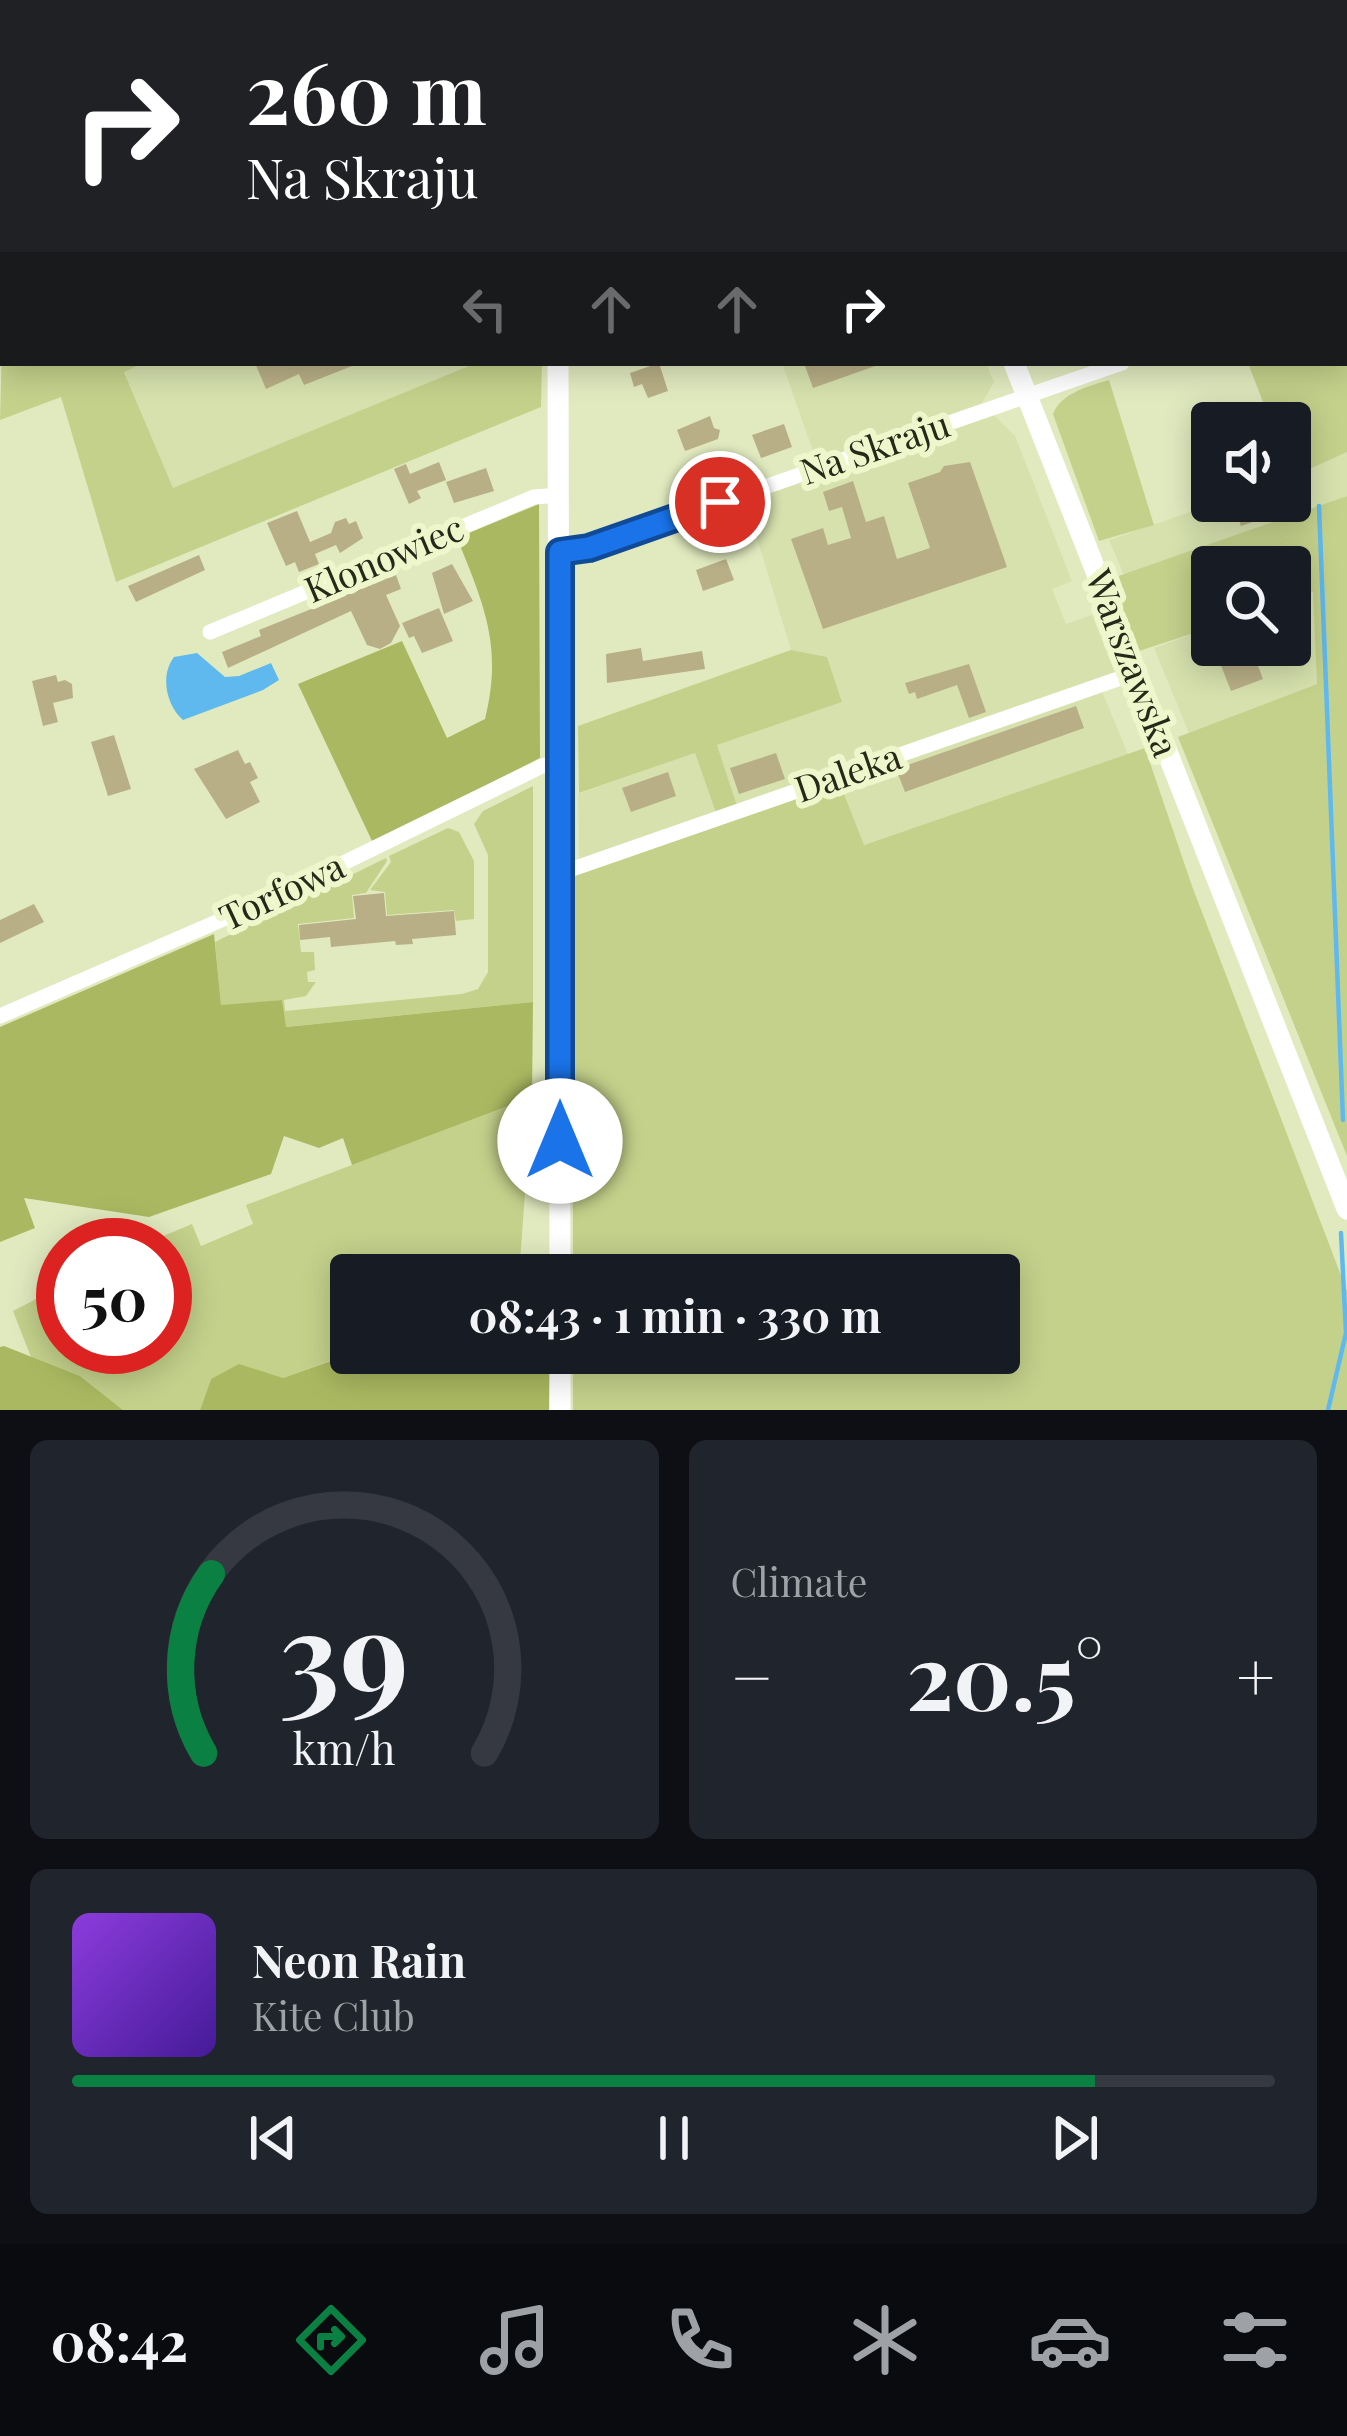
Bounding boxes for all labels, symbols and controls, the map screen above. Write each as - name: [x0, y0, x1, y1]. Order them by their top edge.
- text: 260 m: [246, 34, 487, 146]
- icon: right: [48, 48, 204, 204]
- text: Na Skraju: [246, 141, 478, 213]
- icon: left: [452, 276, 518, 342]
- icon: ahead: [578, 276, 644, 342]
- icon: ahead: [704, 276, 770, 342]
- icon: right: [830, 276, 896, 342]
- street label: Na Skraju: [793, 398, 955, 494]
- map controls: [1191, 402, 1311, 666]
- button: sound: [1191, 402, 1311, 522]
- pin: [669, 451, 771, 553]
- icon: arrive: [687, 469, 753, 535]
- street label: Klonowiec: [296, 502, 470, 612]
- button: search: [1191, 546, 1311, 666]
- street label: Warszawska: [1076, 561, 1192, 763]
- street label: Daleka: [788, 731, 907, 812]
- street label: Torfowa: [211, 840, 351, 940]
- position arrow: [497, 1078, 623, 1204]
- speed limit sign: 50: [36, 1218, 192, 1374]
- text: 08:43 · 1 min · 330 m: [468, 1284, 882, 1344]
- text: Climate: [731, 1555, 868, 1607]
- text: 39: [279, 1567, 409, 1733]
- text: 20.5°: [906, 1614, 1103, 1734]
- text: −: [731, 1631, 773, 1719]
- text: +: [1236, 1631, 1275, 1719]
- text: km/h: [293, 1718, 396, 1775]
- text: Neon Rain: [252, 1929, 466, 1989]
- text: Kite Club: [252, 1989, 415, 2041]
- icon: previous: [240, 2105, 306, 2171]
- icon: pause: [641, 2105, 707, 2171]
- icon: next: [1042, 2105, 1108, 2171]
- icon: directions: [289, 2298, 373, 2382]
- icon: music: [473, 2298, 557, 2382]
- icon: phone: [658, 2298, 742, 2382]
- icon: climate: [843, 2298, 927, 2382]
- icon: car: [1028, 2298, 1112, 2382]
- icon: filters: [1213, 2298, 1297, 2382]
- text: 08:42: [50, 2304, 188, 2376]

